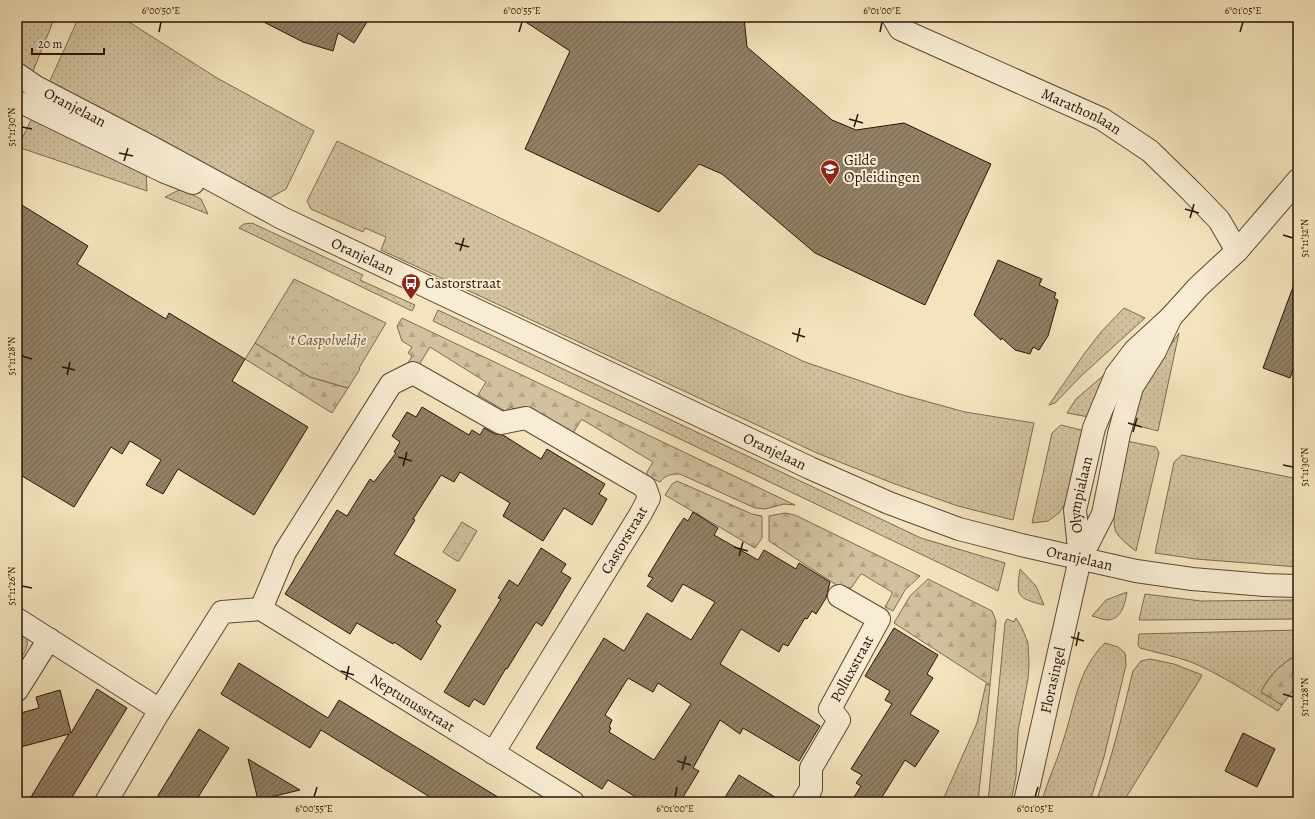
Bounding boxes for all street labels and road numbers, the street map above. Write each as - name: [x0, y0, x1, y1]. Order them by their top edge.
- street label: Oranjelaan: [40, 83, 110, 132]
- street label: Marathonlaan: [1038, 83, 1125, 139]
- street label: Oranjelaan: [328, 233, 398, 280]
- street label: Oranjelaan: [740, 428, 810, 475]
- street label: Olympialaan: [1065, 454, 1097, 534]
- street label: Castorstraat: [596, 502, 652, 578]
- street label: Oranjelaan: [1044, 541, 1115, 575]
- street label: Polluxstraat: [826, 632, 878, 706]
- street label: Florasingel: [1035, 644, 1070, 715]
- street label: Neptunusstraat: [366, 669, 459, 737]

